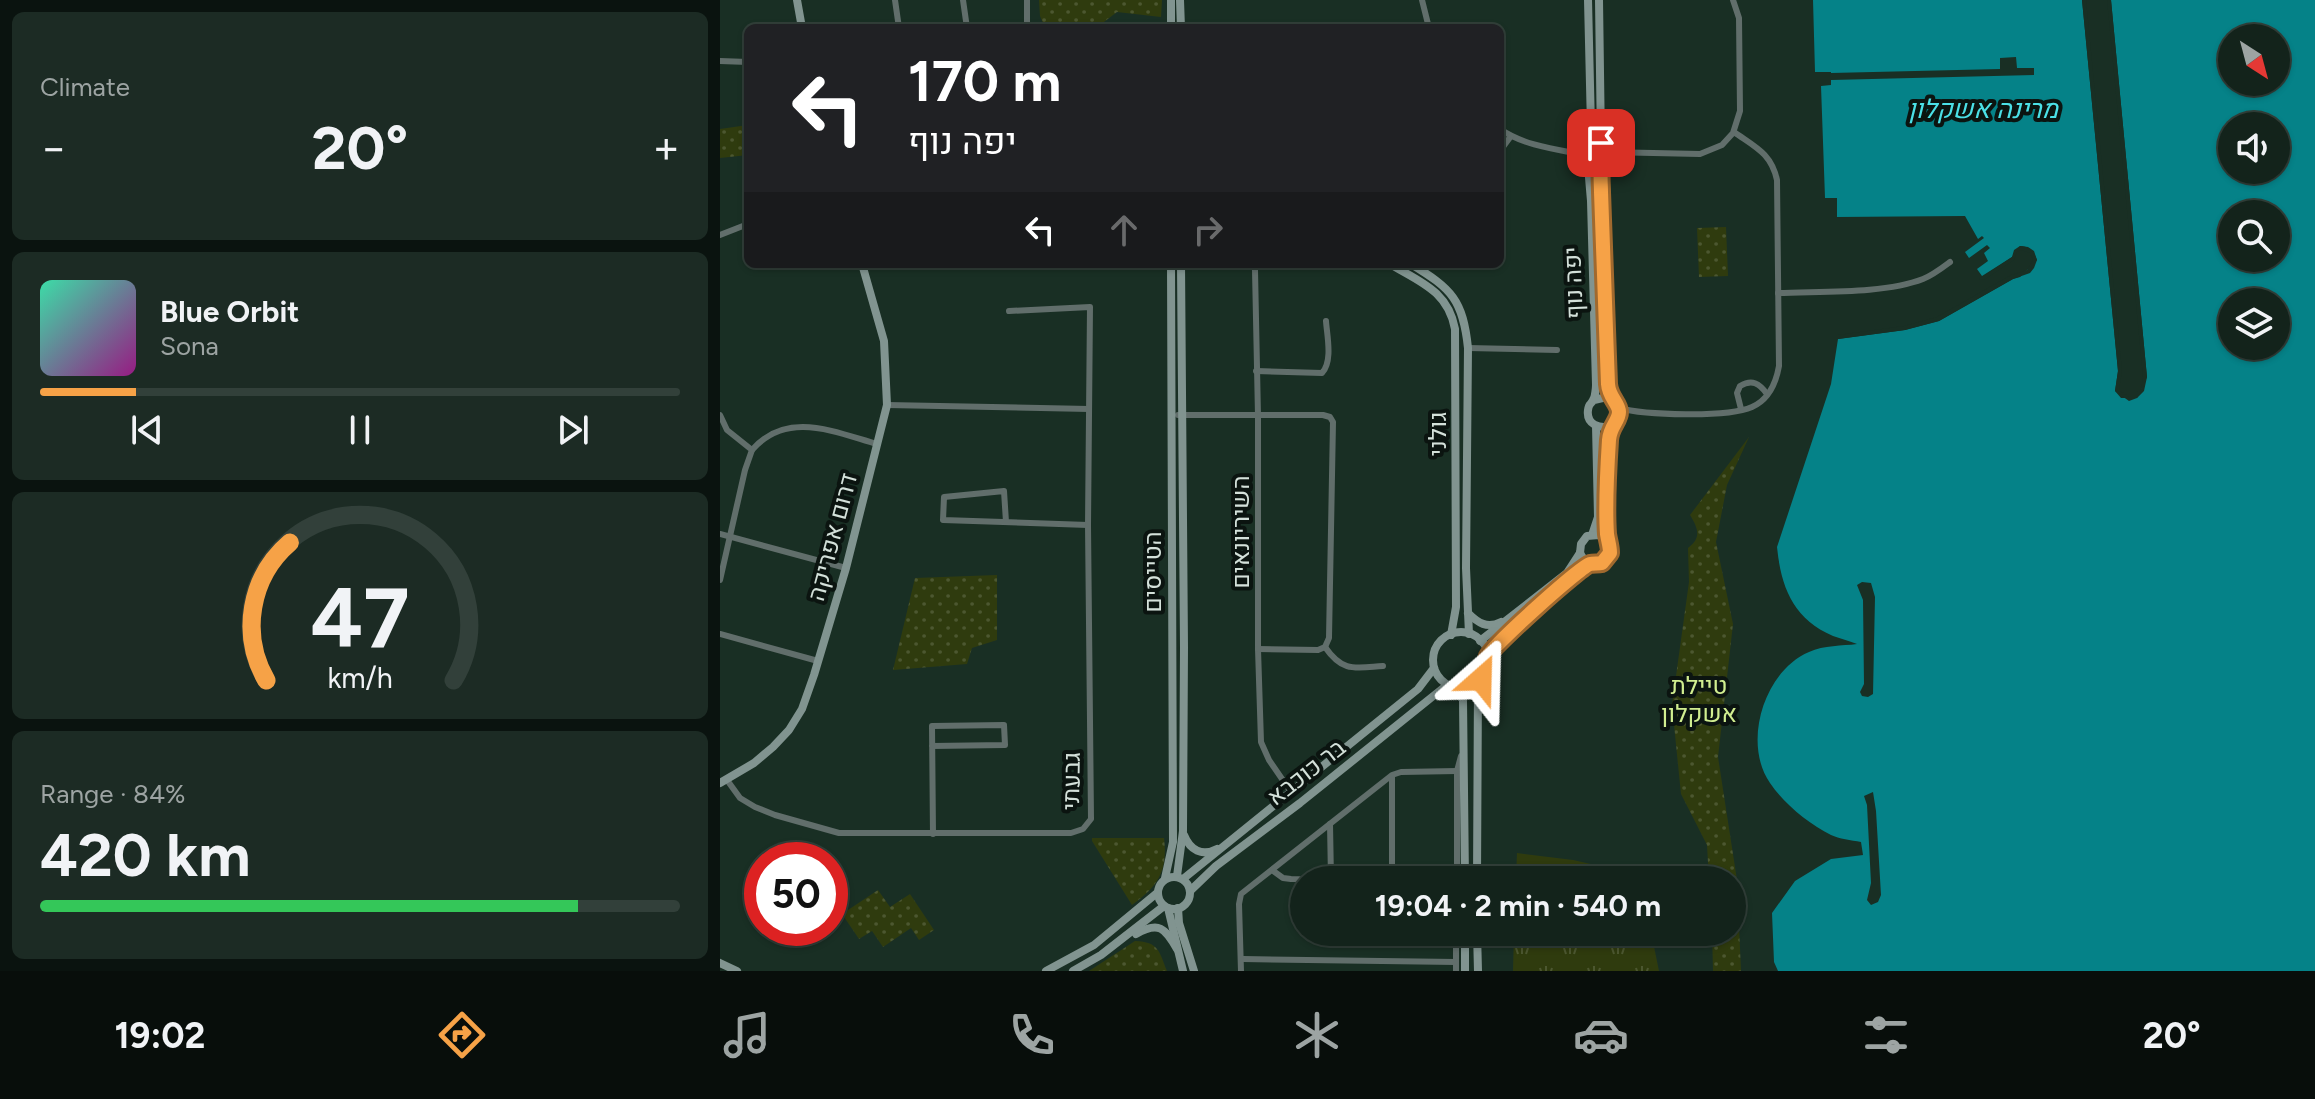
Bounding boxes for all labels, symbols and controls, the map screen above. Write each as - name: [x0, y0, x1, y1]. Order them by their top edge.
- north arrow: [2218, 24, 2290, 96]
- map controls: [2218, 24, 2290, 360]
- text: 170 m: [908, 48, 1061, 115]
- icon: left: [776, 56, 880, 160]
- text: Climate: [40, 71, 130, 103]
- water label: מרינה אשקלון: [1908, 93, 2060, 125]
- pin: [1567, 109, 1635, 177]
- text: 20°: [312, 112, 408, 184]
- button: sound: [2218, 112, 2290, 184]
- text: יפה נוף: [908, 120, 1017, 163]
- text: −: [40, 121, 67, 174]
- text: +: [653, 121, 680, 174]
- icon: arrive: [1579, 121, 1623, 165]
- button: search: [2218, 200, 2290, 272]
- icon: left: [1018, 208, 1062, 252]
- icon: ahead: [1102, 208, 1146, 252]
- icon: right: [1186, 208, 1230, 252]
- street label: יפה נוף: [1557, 246, 1589, 320]
- button: layers: [2218, 288, 2290, 360]
- text: Blue Orbit: [160, 293, 299, 330]
- text: Sona: [160, 330, 219, 362]
- icon: previous: [125, 408, 169, 452]
- icon: pause: [338, 408, 382, 452]
- icon: next: [551, 408, 595, 452]
- street label: גולני: [1423, 412, 1452, 456]
- street label: דרום אפריקה: [801, 470, 863, 604]
- street label: השיריונאים: [1226, 475, 1255, 589]
- street label: הטייסים: [1138, 531, 1167, 613]
- text: 47: [311, 568, 409, 668]
- position arrow: [1439, 637, 1523, 721]
- text: km/h: [327, 662, 393, 696]
- park label: טיילת אשקלון: [1661, 671, 1737, 728]
- street label: בר כוכבא: [1261, 732, 1351, 812]
- street label: גבעתי: [1056, 752, 1086, 810]
- text: Range · 84%: [40, 778, 186, 810]
- text: 420 km: [40, 819, 250, 891]
- speed limit sign: 50: [744, 842, 848, 946]
- text: 19:04 · 2 min · 540 m: [1375, 887, 1661, 924]
- icon: directions: [434, 1007, 490, 1063]
- icon: music: [719, 1007, 775, 1063]
- icon: phone: [1004, 1007, 1060, 1063]
- icon: climate: [1289, 1007, 1345, 1063]
- icon: car: [1573, 1007, 1629, 1063]
- icon: filters: [1858, 1007, 1914, 1063]
- text: 19:02: [114, 1014, 205, 1057]
- text: 20°: [2143, 1014, 2201, 1057]

